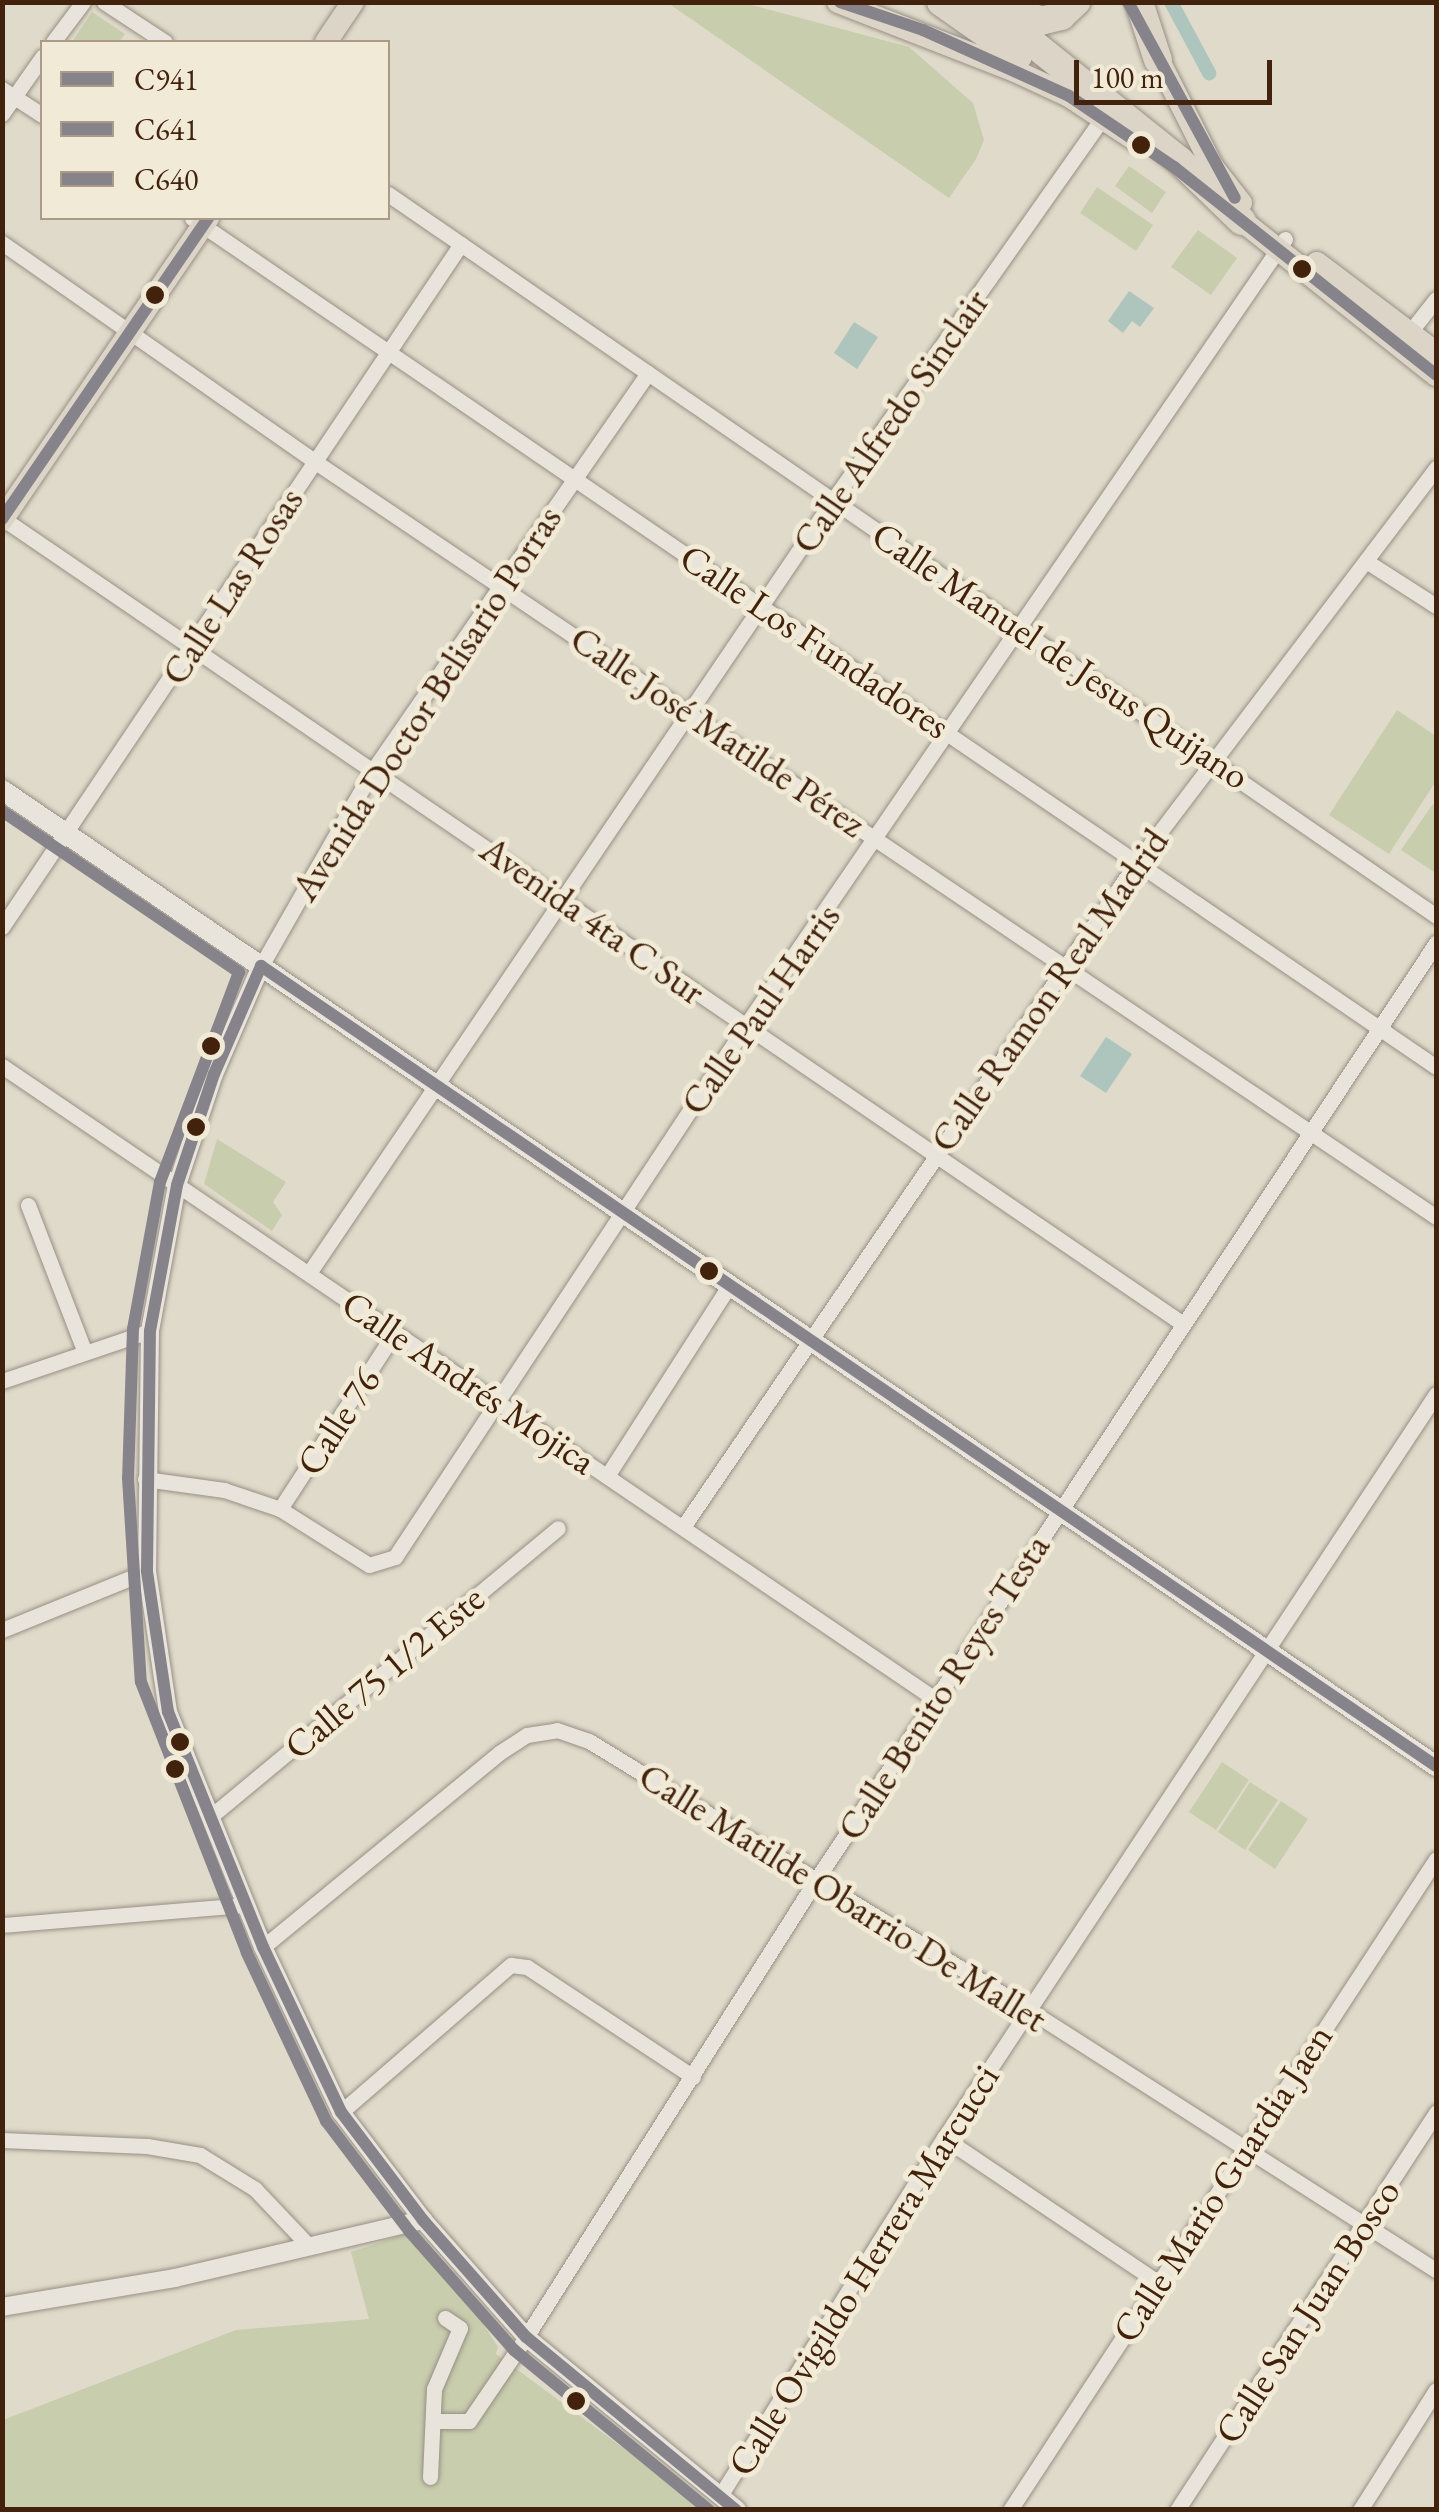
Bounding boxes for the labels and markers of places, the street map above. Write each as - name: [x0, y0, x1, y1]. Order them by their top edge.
- unlabelled marker: [1131, 135, 1151, 155]
- unlabelled marker: [1292, 259, 1312, 279]
- unlabelled marker: [145, 285, 165, 305]
- unlabelled marker: [201, 1036, 221, 1056]
- unlabelled marker: [186, 1117, 206, 1137]
- unlabelled marker: [699, 1261, 719, 1281]
- unlabelled marker: [170, 1732, 190, 1752]
- unlabelled marker: [165, 1759, 185, 1779]
- unlabelled marker: [566, 2391, 586, 2411]

